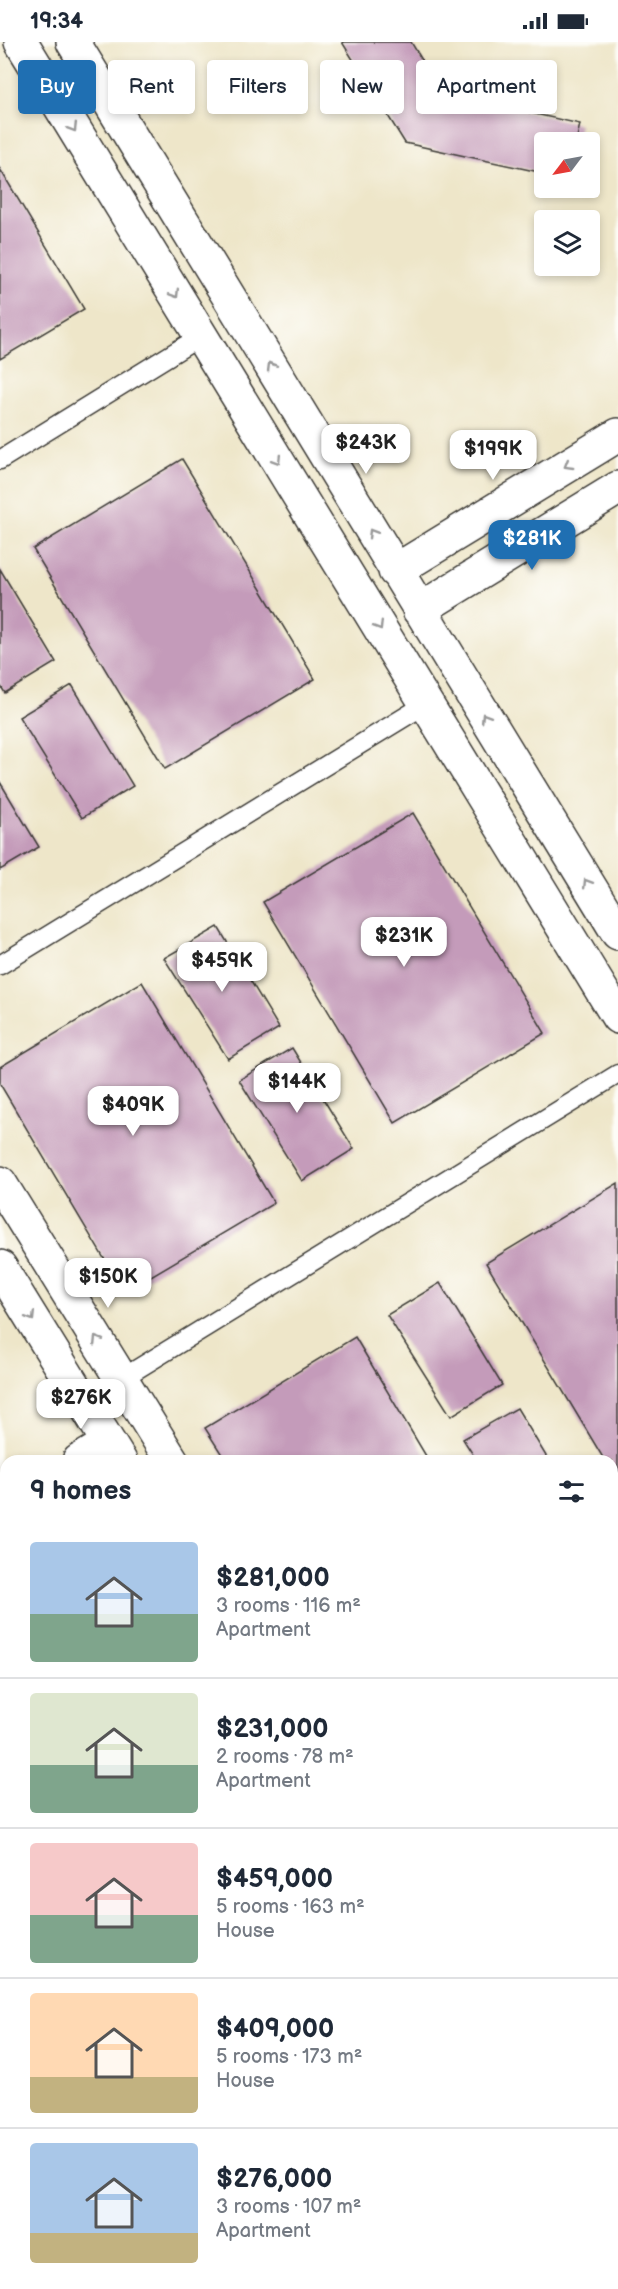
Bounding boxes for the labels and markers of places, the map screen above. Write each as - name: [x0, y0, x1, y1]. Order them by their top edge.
- pin: $243K: [324, 424, 408, 475]
- pin: $199K: [451, 430, 535, 481]
- pin: $281K: [490, 520, 574, 571]
- pin: $231K: [362, 917, 446, 968]
- pin: $459K: [180, 942, 264, 993]
- pin: $144K: [255, 1063, 339, 1114]
- pin: $409K: [91, 1086, 175, 1137]
- pin: $150K: [66, 1258, 150, 1309]
- pin: $276K: [39, 1379, 123, 1430]

